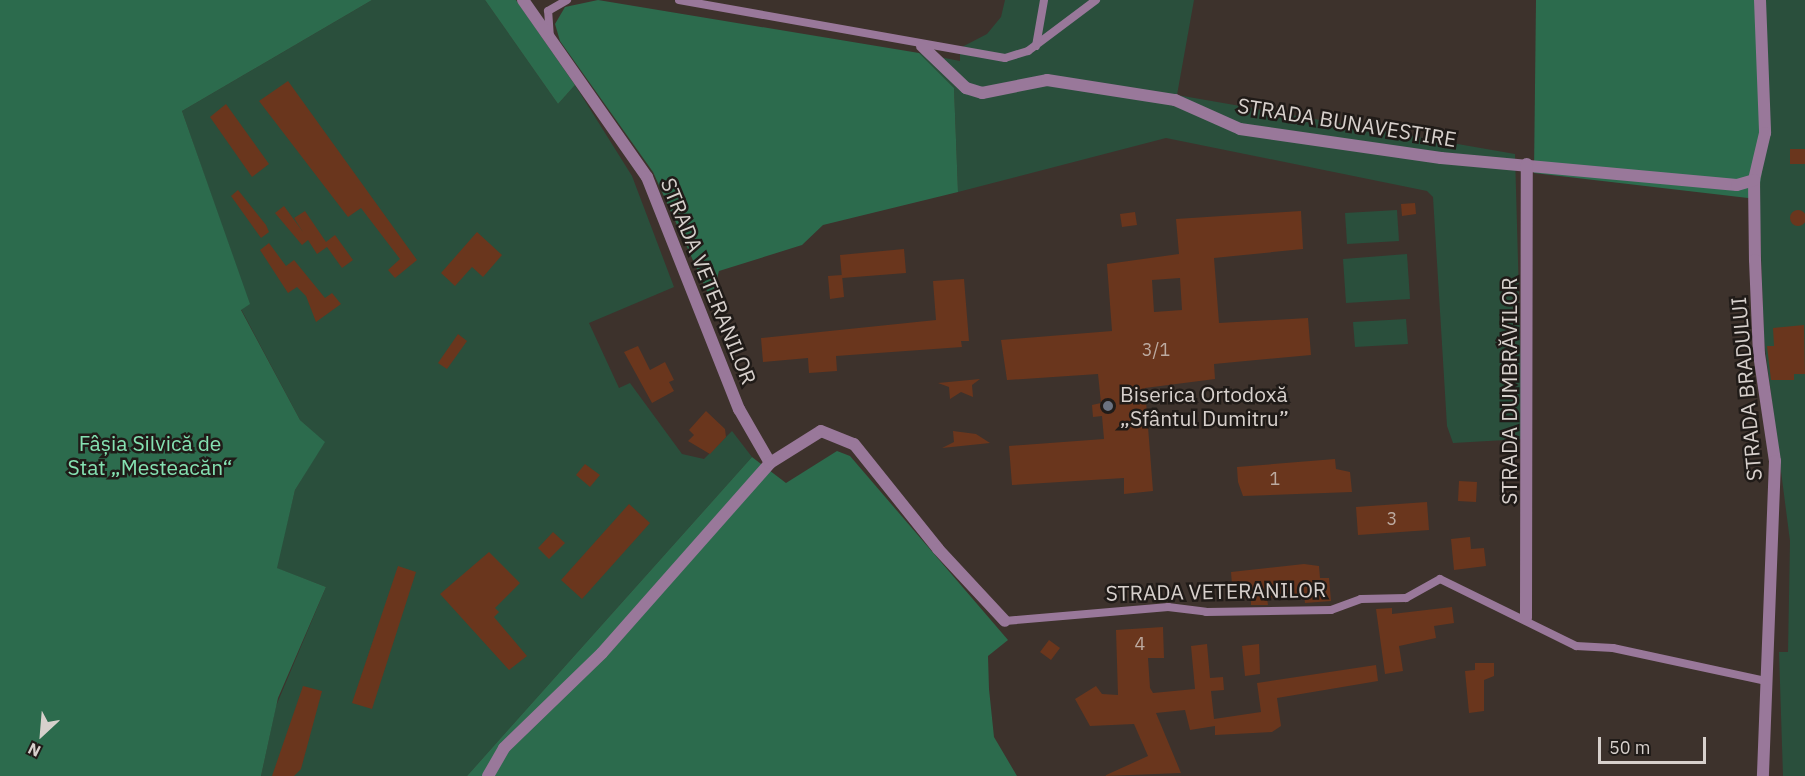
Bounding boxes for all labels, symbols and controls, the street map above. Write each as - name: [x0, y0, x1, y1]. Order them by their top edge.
- street label: STRADA BUNAVESTIRE: [1236, 92, 1458, 152]
- street label: STRADA VETERANILOR: [656, 174, 762, 388]
- street label: STRADA DUMBRĂVILOR: [1496, 277, 1522, 505]
- street label: STRADA BRADULUI: [1725, 296, 1767, 482]
- house number: 3/1: [1142, 339, 1170, 361]
- place label: Biserica Ortodoxă „Sfântul Dumitru”: [1120, 381, 1289, 431]
- marker: Biserica Ortodoxă „Sfântul Dumitru”: [1101, 399, 1115, 413]
- park label: Fâșia Silvică de Stat „Mesteacăn“: [68, 430, 232, 480]
- house number: 1: [1270, 468, 1280, 490]
- house number: 3: [1387, 508, 1397, 530]
- street label: STRADA VETERANILOR: [1105, 576, 1327, 606]
- house number: 4: [1135, 633, 1145, 655]
- north arrow: [12, 704, 72, 764]
- scale bar: [1601, 725, 1709, 763]
- text: 50 m: [1609, 736, 1651, 759]
- text: N: [25, 739, 44, 762]

